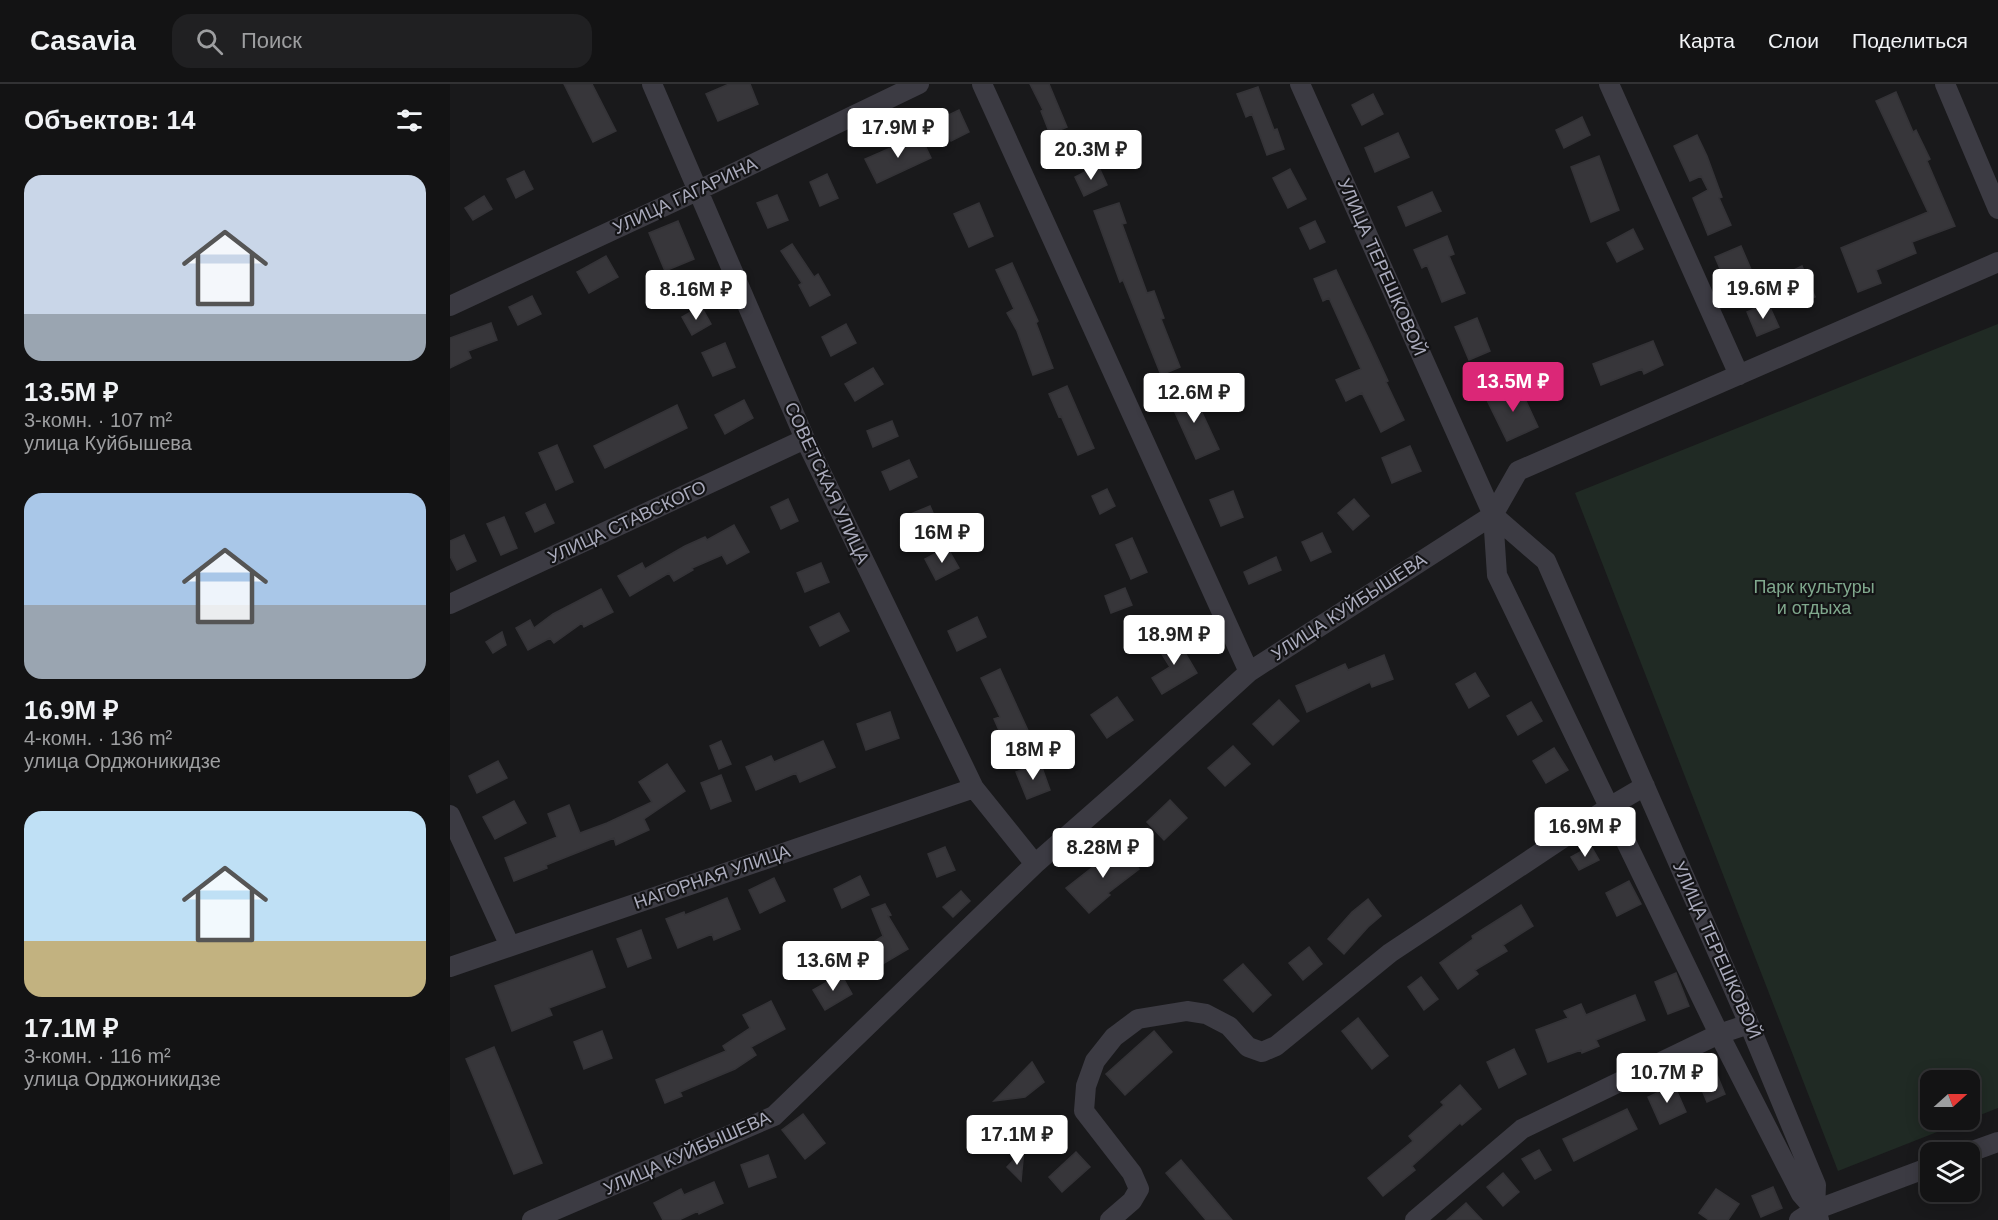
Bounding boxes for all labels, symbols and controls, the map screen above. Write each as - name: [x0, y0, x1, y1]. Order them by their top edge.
- search box: [172, 14, 592, 68]
- text: Casavia: [30, 25, 136, 56]
- icon: search: [193, 25, 226, 58]
- text: Поиск: [241, 28, 302, 53]
- text: Карта: [1679, 29, 1735, 52]
- text: Слои: [1768, 29, 1819, 52]
- text: Поделиться: [1852, 29, 1968, 52]
- icon: filters: [393, 104, 426, 137]
- text: Объектов: 14: [24, 105, 195, 135]
- pin: 17.9M ₽: [843, 108, 953, 159]
- text: 17.9M ₽: [862, 116, 934, 138]
- pin: 20.3M ₽: [1036, 130, 1146, 181]
- text: 20.3M ₽: [1055, 138, 1127, 160]
- street label: УЛИЦА ГАГАРИНА: [610, 154, 760, 238]
- street label: УЛИЦА ТЕРЕШКОВОЙ: [1334, 175, 1431, 359]
- icon: home: [171, 214, 279, 322]
- pin: 19.6M ₽: [1708, 269, 1818, 320]
- pin: 8.16M ₽: [641, 270, 751, 321]
- text: 19.6M ₽: [1727, 277, 1799, 299]
- text: 8.16M ₽: [660, 278, 732, 300]
- pin: 13.5M ₽: [1458, 362, 1568, 413]
- text: 13.5M ₽: [1477, 370, 1549, 392]
- pin: 12.6M ₽: [1139, 373, 1249, 424]
- text: 13.5M ₽: [24, 377, 119, 407]
- text: 12.6M ₽: [1158, 381, 1230, 403]
- street label: СОВЕТСКАЯ УЛИЦА: [781, 399, 873, 567]
- text: 3-комн. · 107 m²: [24, 409, 172, 431]
- text: улица Куйбышева: [24, 432, 192, 454]
- street label: УЛИЦА СТАВСКОГО: [545, 477, 709, 567]
- pin: 16M ₽: [900, 513, 984, 564]
- text: 16M ₽: [914, 521, 970, 543]
- icon: home: [171, 532, 279, 640]
- street label: УЛИЦА КУЙБЫШЕВА: [1267, 549, 1430, 665]
- park label: Парк культуры и отдыха: [1753, 577, 1875, 618]
- pin: 18.9M ₽: [1119, 615, 1229, 666]
- text: 18.9M ₽: [1138, 623, 1210, 645]
- text: 16.9M ₽: [24, 695, 119, 725]
- text: 4-комн. · 136 m²: [24, 727, 172, 749]
- pin: 18M ₽: [991, 730, 1075, 781]
- text: 18M ₽: [1005, 738, 1061, 760]
- text: улица Орджоникидзе: [24, 750, 221, 772]
- pin: 16.9M ₽: [1530, 807, 1640, 858]
- text: 16.9M ₽: [1549, 815, 1621, 837]
- pin: 8.28M ₽: [1048, 828, 1158, 879]
- text: 8.28M ₽: [1067, 836, 1139, 858]
- street label: НАГОРНАЯ УЛИЦА: [631, 841, 793, 913]
- icon: home: [171, 850, 279, 958]
- street label: УЛИЦА ТЕРЕШКОВОЙ: [1669, 858, 1766, 1042]
- pin: 13.6M ₽: [778, 941, 888, 992]
- text: 13.6M ₽: [797, 949, 869, 971]
- text: 17.1M ₽: [24, 1013, 119, 1043]
- text: 3-комн. · 116 m²: [24, 1045, 171, 1067]
- pin: 10.7M ₽: [1612, 1053, 1722, 1104]
- text: 10.7M ₽: [1631, 1061, 1703, 1083]
- text: улица Орджоникидзе: [24, 1068, 221, 1090]
- north arrow: [1920, 1070, 1980, 1130]
- map controls: [1920, 1070, 1980, 1202]
- street label: УЛИЦА КУЙБЫШЕВА: [600, 1106, 774, 1199]
- pin: 17.1M ₽: [962, 1115, 1072, 1166]
- text: 17.1M ₽: [981, 1123, 1053, 1145]
- button: layers: [1920, 1142, 1980, 1202]

